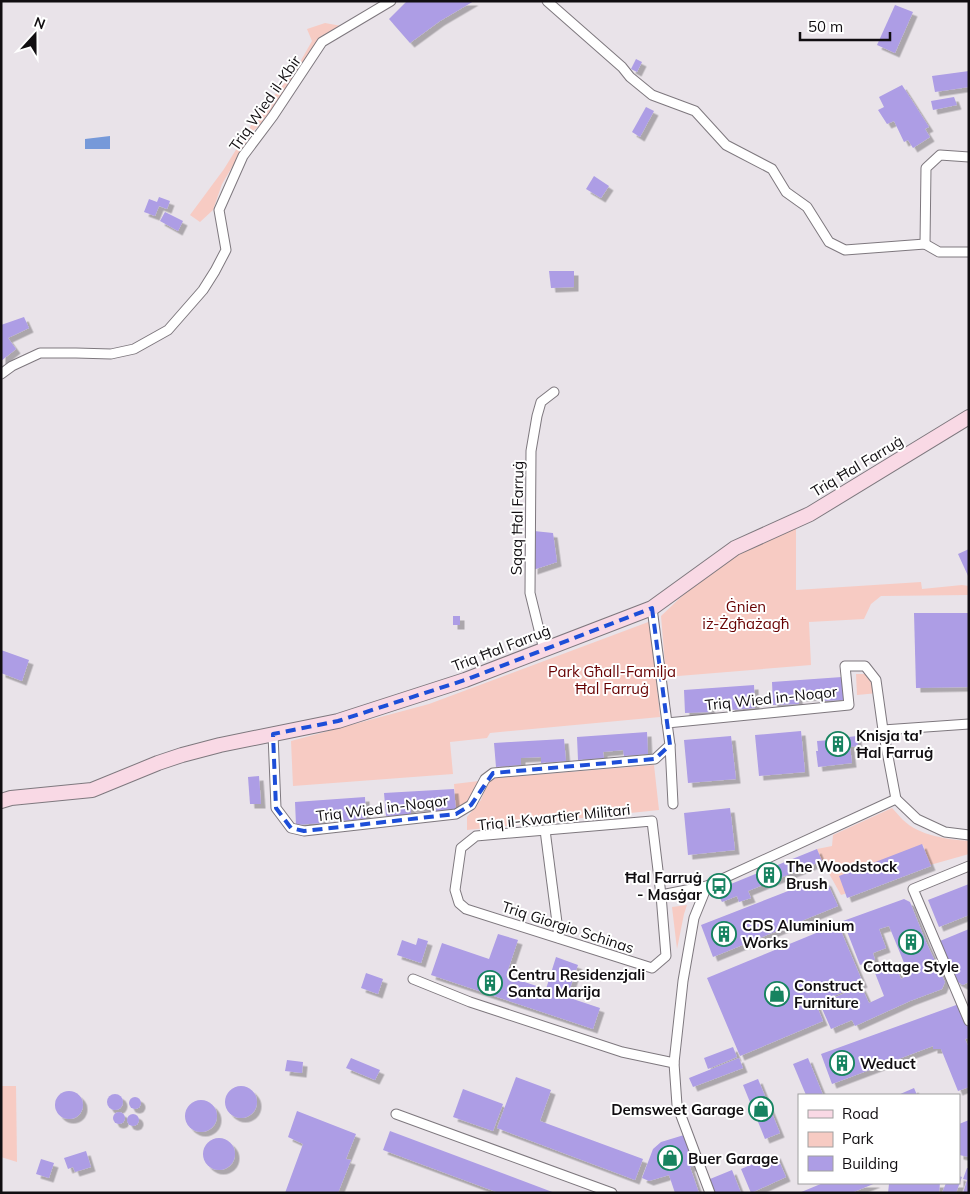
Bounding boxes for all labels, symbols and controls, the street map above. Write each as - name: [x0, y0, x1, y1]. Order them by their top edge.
- north arrow: [10, 10, 60, 60]
- scale bar: [800, 10, 890, 42]
- text: N: [31, 13, 48, 33]
- text: 50 m: [808, 17, 843, 36]
- street label: Triq Wied il-Kbir: [225, 51, 305, 154]
- street label: Triq Ħal Farruġ: [808, 431, 906, 501]
- street label: Sqaq Ħal Farruġ: [507, 461, 527, 575]
- park label: Ġnien iż-Żgħażagħ: [702, 597, 790, 633]
- street label: Triq Ħal Farruġ: [449, 621, 553, 675]
- park label: Park Għall-Familja Ħal Farruġ: [548, 662, 676, 698]
- street label: Triq Wied in-Noqor: [704, 682, 839, 714]
- place label: Knisja ta' Ħal Farruġ: [856, 726, 933, 762]
- building icon: Knisja ta' Ħal Farruġ: [825, 731, 851, 757]
- street label: Triq Wied in-Noqor: [315, 790, 450, 826]
- street label: Triq il-Kwartier Militari: [477, 800, 631, 834]
- place label: The Woodstock Brush: [786, 857, 898, 893]
- building icon: The Woodstock Brush: [756, 862, 782, 888]
- place label: Ħal Farruġ - Masġar: [625, 868, 702, 904]
- bus stop icon: Ħal Farruġ - Masġar: [706, 873, 732, 899]
- street label: Triq Giorgio Schinas: [500, 897, 636, 957]
- place label: CDS Aluminium Works: [742, 916, 854, 952]
- building icon: CDS Aluminium Works: [711, 921, 737, 947]
- building icon: Cottage Style: [898, 929, 924, 955]
- place label: Cottage Style: [863, 957, 959, 976]
- place label: Ċentru Residenzjali Santa Marija: [508, 965, 645, 1001]
- building icon: Ċentru Residenzjali Santa Marija: [477, 970, 503, 996]
- place label: Construct Furniture: [794, 976, 863, 1012]
- shop icon: Construct Furniture: [764, 981, 790, 1007]
- building icon: Weduct: [829, 1050, 855, 1076]
- place label: Weduct: [860, 1054, 916, 1073]
- legend: [798, 1094, 960, 1184]
- shop icon: Demsweet Garage: [748, 1096, 774, 1122]
- place label: Demsweet Garage: [611, 1100, 744, 1119]
- text: Road: [842, 1104, 879, 1123]
- text: Park: [842, 1129, 874, 1148]
- shop icon: Buer Garage: [657, 1145, 683, 1171]
- place label: Buer Garage: [688, 1149, 779, 1168]
- text: Building: [842, 1154, 898, 1173]

